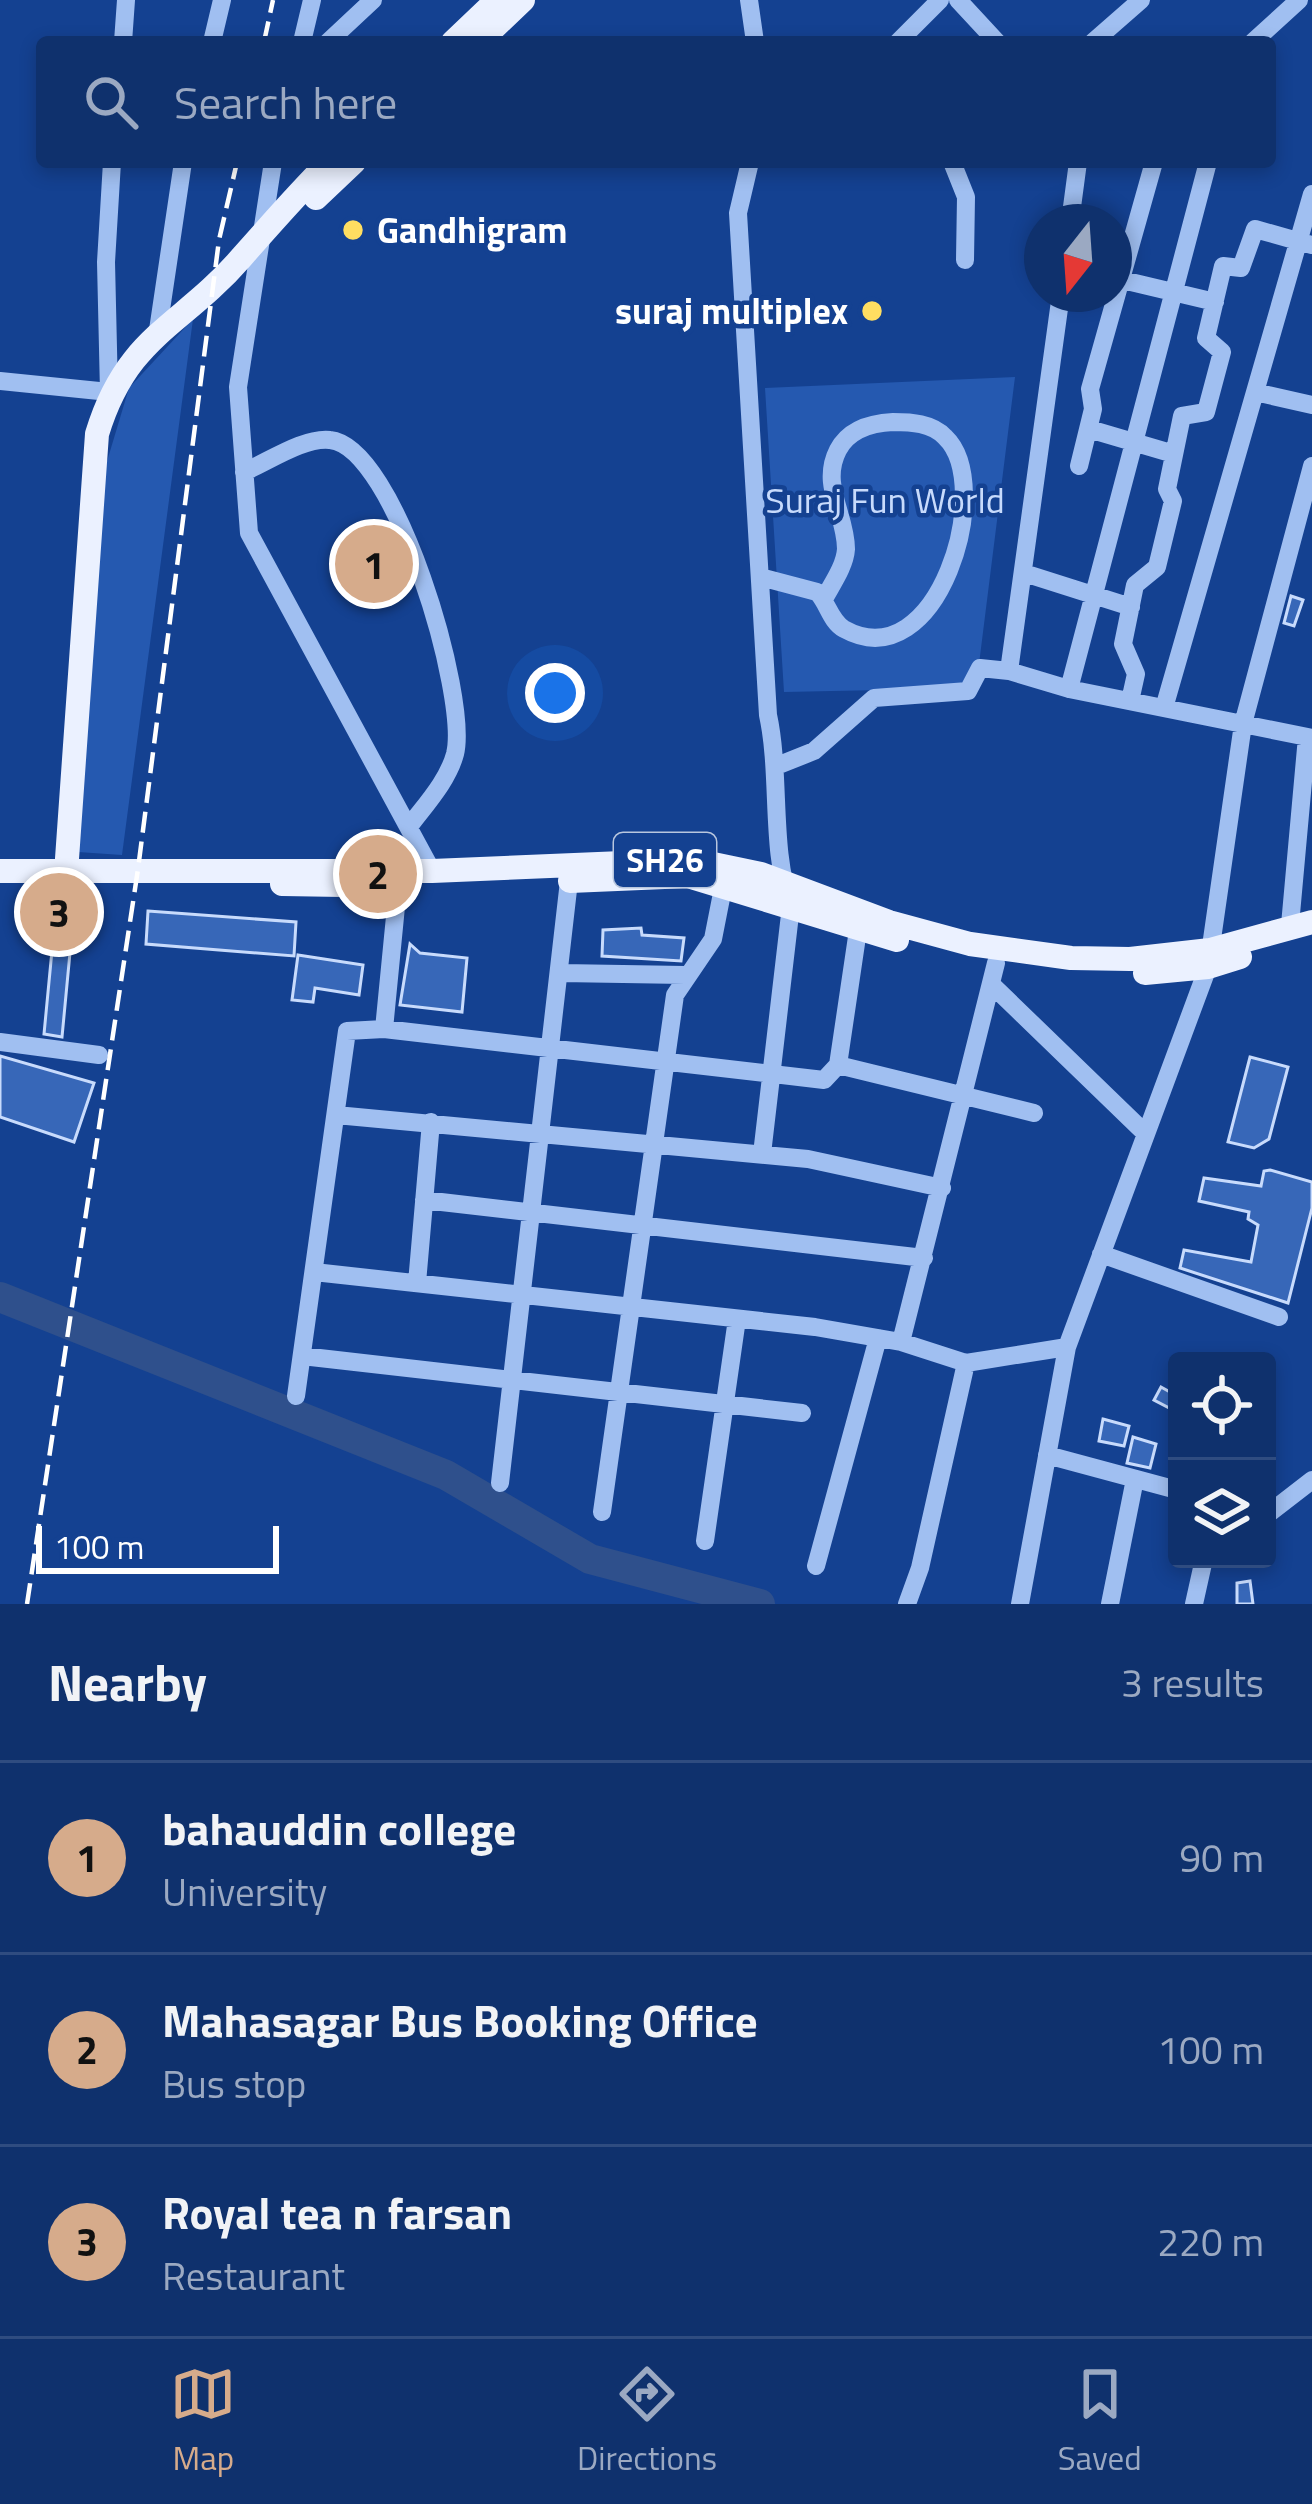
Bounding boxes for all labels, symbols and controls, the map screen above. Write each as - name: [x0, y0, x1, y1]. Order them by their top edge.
- search box: [36, 36, 1276, 168]
- text: Search here: [174, 68, 397, 136]
- icon: search: [78, 69, 144, 135]
- place label: Gandhigram: [377, 202, 567, 257]
- north arrow: [1024, 204, 1132, 312]
- marker: Gandhigram: [340, 217, 366, 243]
- place label: suraj multiplex: [615, 283, 848, 338]
- marker: suraj multiplex: [859, 298, 885, 324]
- park label: Suraj Fun World: [765, 472, 1005, 527]
- pin: 1: [335, 519, 413, 609]
- your location: [525, 663, 585, 723]
- pin: 2: [339, 829, 417, 919]
- road number: SH26: [614, 833, 716, 887]
- pin: 3: [20, 867, 98, 957]
- map controls: [1168, 1352, 1276, 1568]
- button: locate: [1168, 1352, 1276, 1460]
- button: layers: [1168, 1460, 1276, 1568]
- scale bar: [36, 1520, 279, 1573]
- text: 100 m: [54, 1522, 144, 1572]
- text: Nearby: [48, 1643, 207, 1721]
- text: 3 results: [1121, 1653, 1264, 1712]
- text: bahauddin college: [162, 1794, 516, 1862]
- text: 1: [76, 1828, 98, 1887]
- text: 90 m: [1179, 1828, 1264, 1887]
- text: University: [162, 1862, 327, 1921]
- text: Mahasagar Bus Booking Office: [162, 1986, 758, 2054]
- text: 2: [76, 2020, 98, 2079]
- text: 100 m: [1157, 2020, 1264, 2079]
- text: Bus stop: [162, 2054, 306, 2113]
- text: Royal tea n farsan: [162, 2178, 512, 2246]
- text: 3: [76, 2212, 98, 2271]
- text: 220 m: [1157, 2212, 1264, 2271]
- text: Restaurant: [162, 2246, 345, 2305]
- tab: Map: [170, 2361, 236, 2483]
- tab: Directions: [577, 2361, 717, 2483]
- tab: Saved: [1058, 2361, 1142, 2483]

